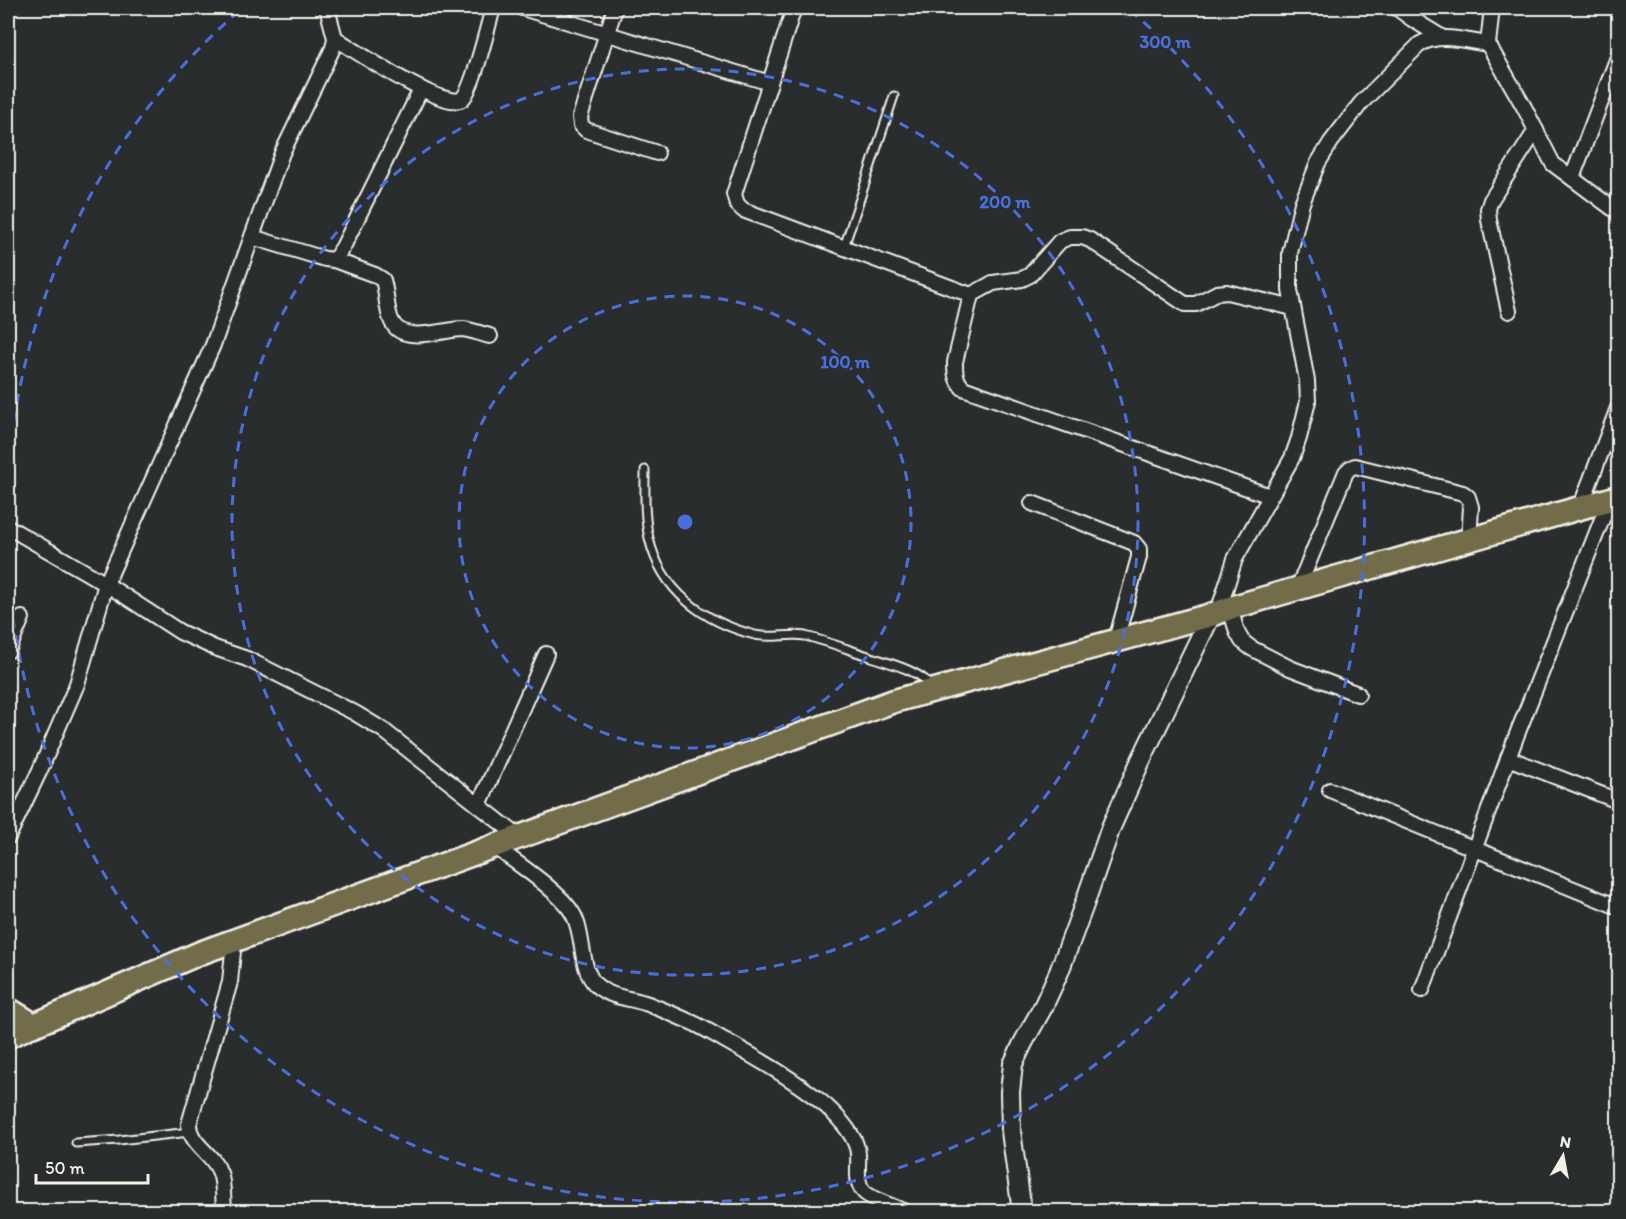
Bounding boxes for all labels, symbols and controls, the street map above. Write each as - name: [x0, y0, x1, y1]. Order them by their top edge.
- text: 300 m: [1139, 31, 1191, 53]
- text: 200 m: [980, 191, 1031, 213]
- text: 100 m: [820, 351, 871, 373]
- centre of rings: [675, 512, 695, 532]
- north arrow: [1533, 1126, 1593, 1186]
- text: N: [1559, 1131, 1572, 1152]
- scale bar: [36, 1147, 148, 1185]
- text: 50 m: [45, 1157, 85, 1179]

